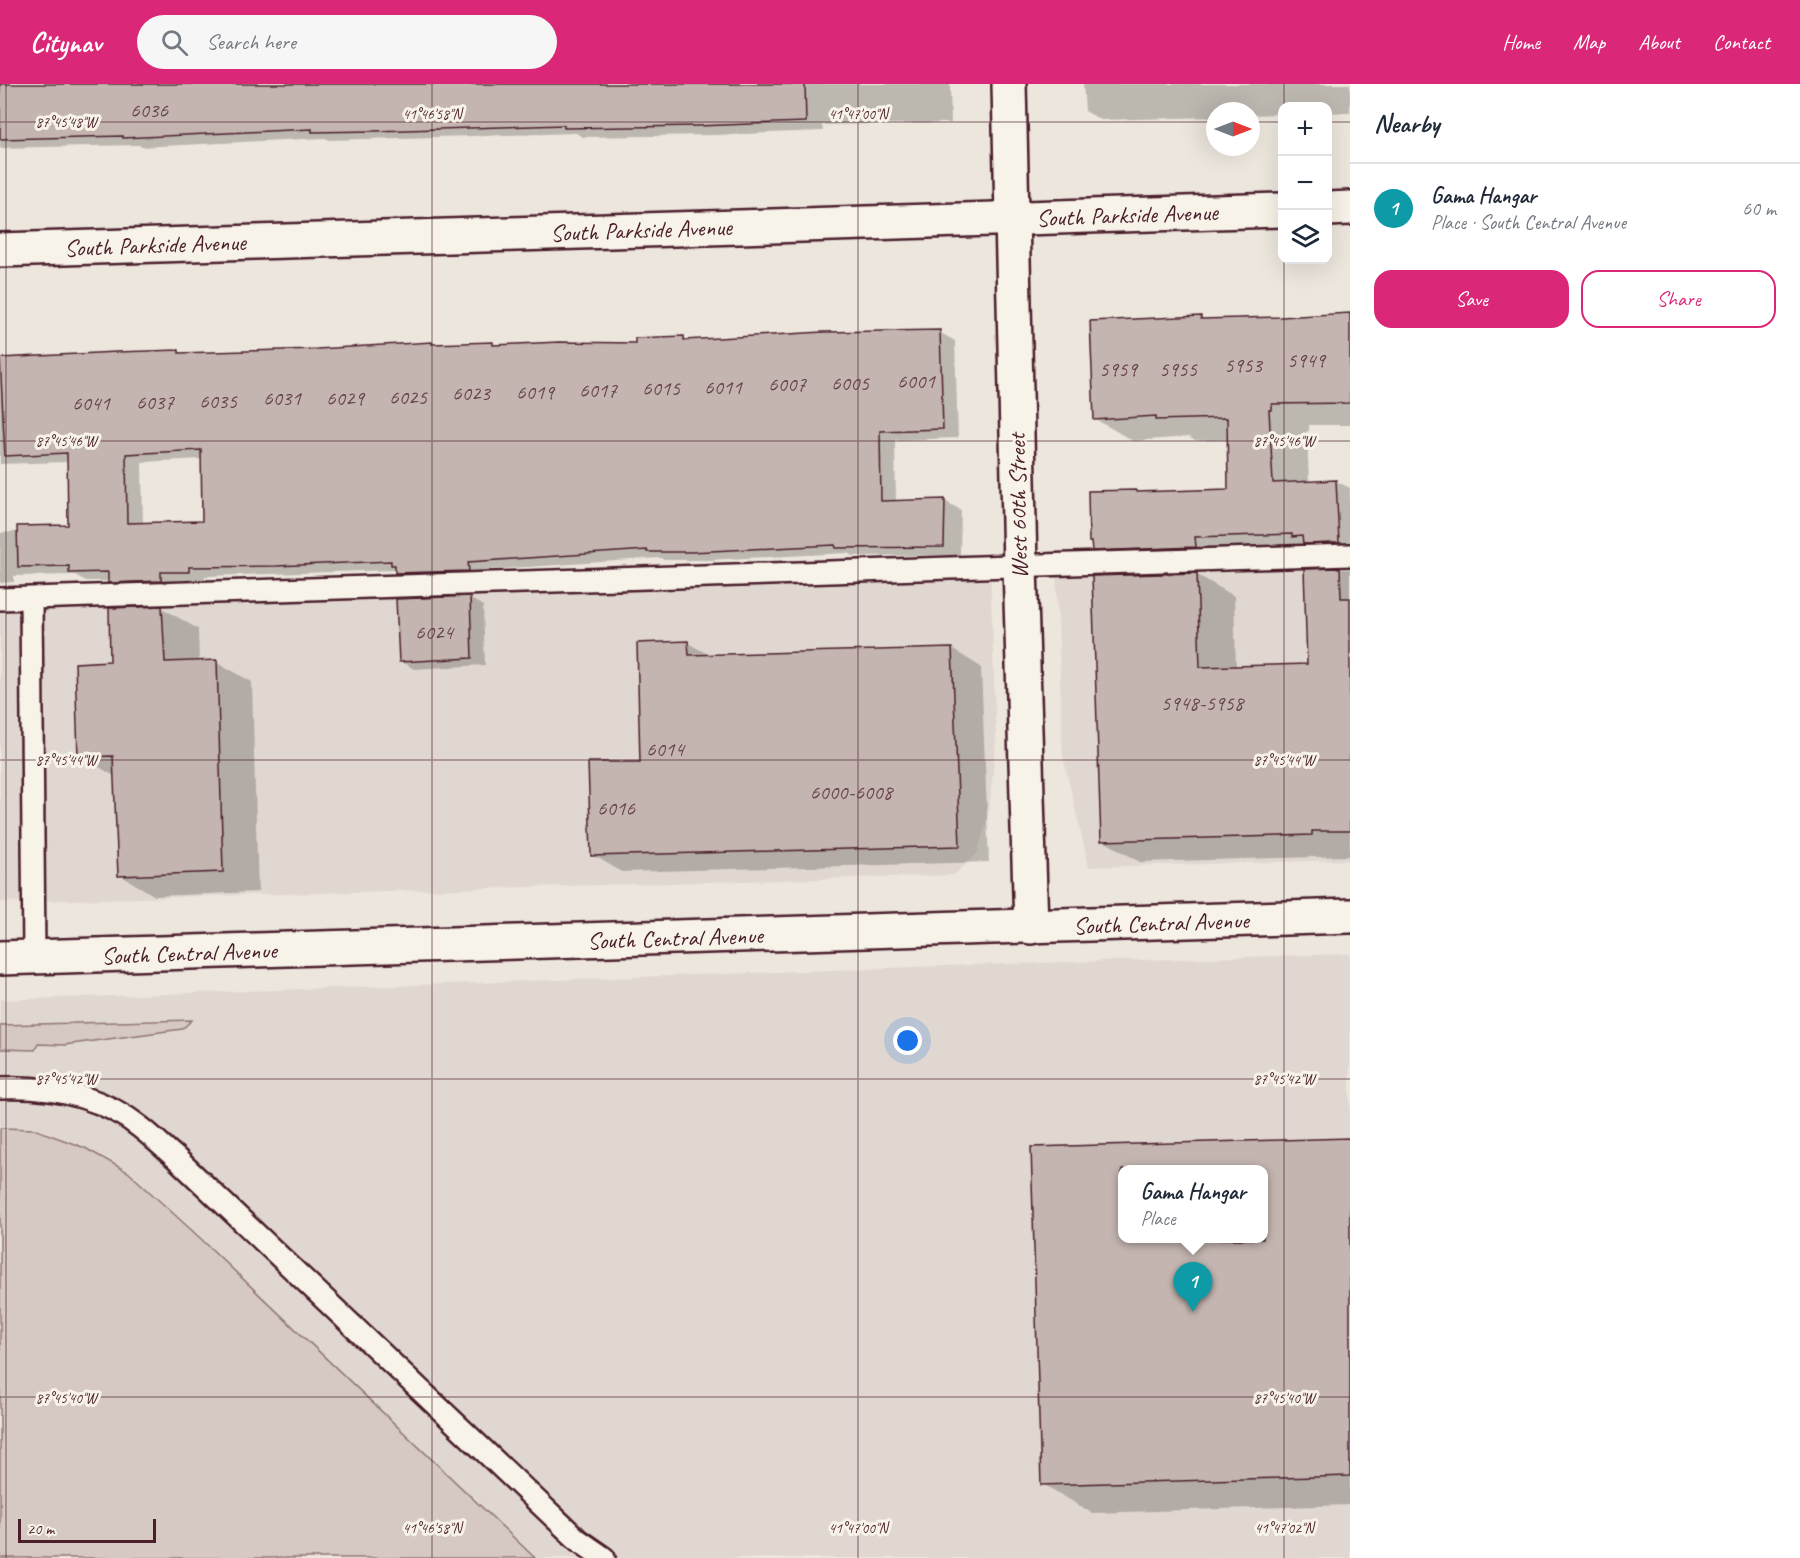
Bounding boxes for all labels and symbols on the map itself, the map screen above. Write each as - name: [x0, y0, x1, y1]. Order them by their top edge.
- house number: 6036: [130, 97, 168, 123]
- north arrow: [1206, 102, 1260, 156]
- text: 41°46'58"N: [402, 105, 465, 124]
- text: 41°47'00"N: [828, 105, 891, 124]
- text: 87°45'48"W: [36, 113, 100, 132]
- street label: South Parkside Avenue: [1036, 197, 1220, 233]
- street label: South Parkside Avenue: [550, 212, 734, 248]
- street label: South Parkside Avenue: [64, 227, 248, 263]
- house number: 5949: [1287, 347, 1326, 373]
- house number: 5953: [1224, 352, 1263, 378]
- house number: 5959: [1099, 356, 1138, 382]
- house number: 5955: [1159, 356, 1198, 382]
- house number: 6001: [897, 368, 936, 394]
- house number: 6005: [831, 370, 870, 396]
- house number: 6007: [768, 371, 807, 397]
- house number: 6011: [704, 374, 743, 400]
- house number: 6015: [642, 375, 681, 401]
- house number: 6017: [579, 377, 618, 403]
- house number: 6019: [516, 379, 555, 405]
- house number: 6023: [452, 380, 491, 406]
- house number: 6025: [389, 384, 428, 410]
- house number: 6031: [263, 385, 302, 411]
- house number: 6029: [326, 385, 365, 411]
- house number: 6035: [199, 388, 238, 414]
- house number: 6037: [136, 389, 175, 415]
- house number: 6041: [72, 390, 111, 416]
- street label: West 60th Street: [1002, 431, 1034, 579]
- text: 87°45'46"W: [36, 432, 100, 451]
- text: 87°45'46"W: [1254, 432, 1318, 451]
- house number: 6024: [415, 619, 455, 645]
- house number: 5948-5958: [1161, 690, 1246, 716]
- house number: 6014: [646, 736, 686, 762]
- text: 87°45'44"W: [36, 751, 100, 770]
- text: 87°45'44"W: [1254, 751, 1318, 770]
- house number: 6000-6008: [810, 779, 895, 805]
- house number: 6016: [597, 795, 635, 821]
- street label: South Central Avenue: [1073, 905, 1252, 941]
- street label: South Central Avenue: [587, 920, 766, 956]
- street label: South Central Avenue: [101, 935, 280, 971]
- your location: [893, 1026, 922, 1055]
- text: 87°45'42"W: [36, 1070, 100, 1089]
- text: 87°45'42"W: [1254, 1070, 1318, 1089]
- pin: 1: [1174, 1262, 1212, 1312]
- text: 87°45'40"W: [36, 1389, 100, 1408]
- text: 87°45'40"W: [1254, 1389, 1318, 1408]
- scale bar: [18, 1516, 156, 1544]
- text: 41°46'58"N: [402, 1519, 465, 1538]
- text: 41°47'00"N: [828, 1519, 891, 1538]
- text: 41°47'02"N: [1254, 1519, 1317, 1538]

